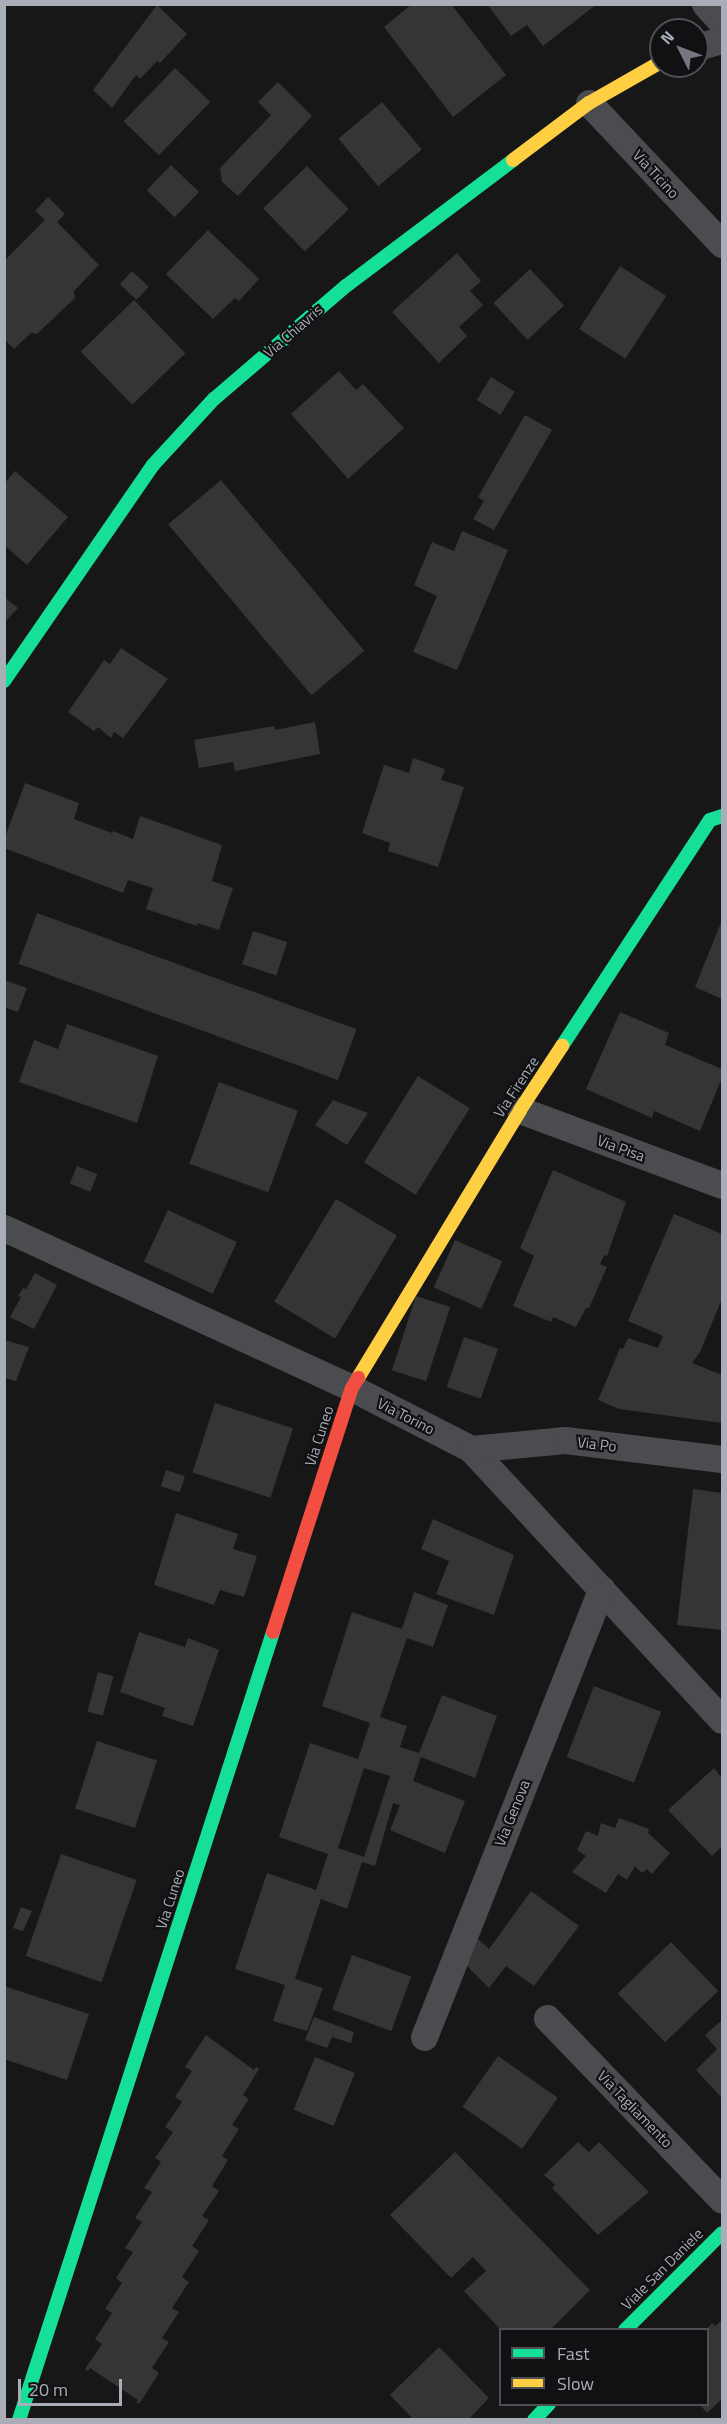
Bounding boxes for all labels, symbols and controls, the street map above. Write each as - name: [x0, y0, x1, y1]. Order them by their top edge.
- north arrow: [649, 18, 709, 78]
- text: N: [654, 25, 680, 49]
- street label: Via Ticino: [629, 146, 683, 202]
- street label: Via Chiavris: [260, 300, 326, 362]
- street label: Via Firenze: [490, 1053, 542, 1121]
- street label: Via Pisa: [595, 1131, 647, 1165]
- street label: Via Torino: [374, 1394, 438, 1438]
- street label: Via Cuneo: [301, 1404, 337, 1468]
- street label: Via Po: [576, 1433, 618, 1455]
- street label: Via Genova: [491, 1777, 533, 1849]
- street label: Via Cuneo: [152, 1867, 188, 1931]
- street label: Via Tagliamento: [594, 2067, 676, 2151]
- street label: Viale San Daniele: [617, 2224, 707, 2314]
- legend: [499, 2328, 709, 2406]
- text: Fast: [557, 2340, 590, 2367]
- scale bar: [21, 2367, 124, 2405]
- text: Slow: [557, 2370, 594, 2397]
- text: 20 m: [29, 2376, 68, 2403]

